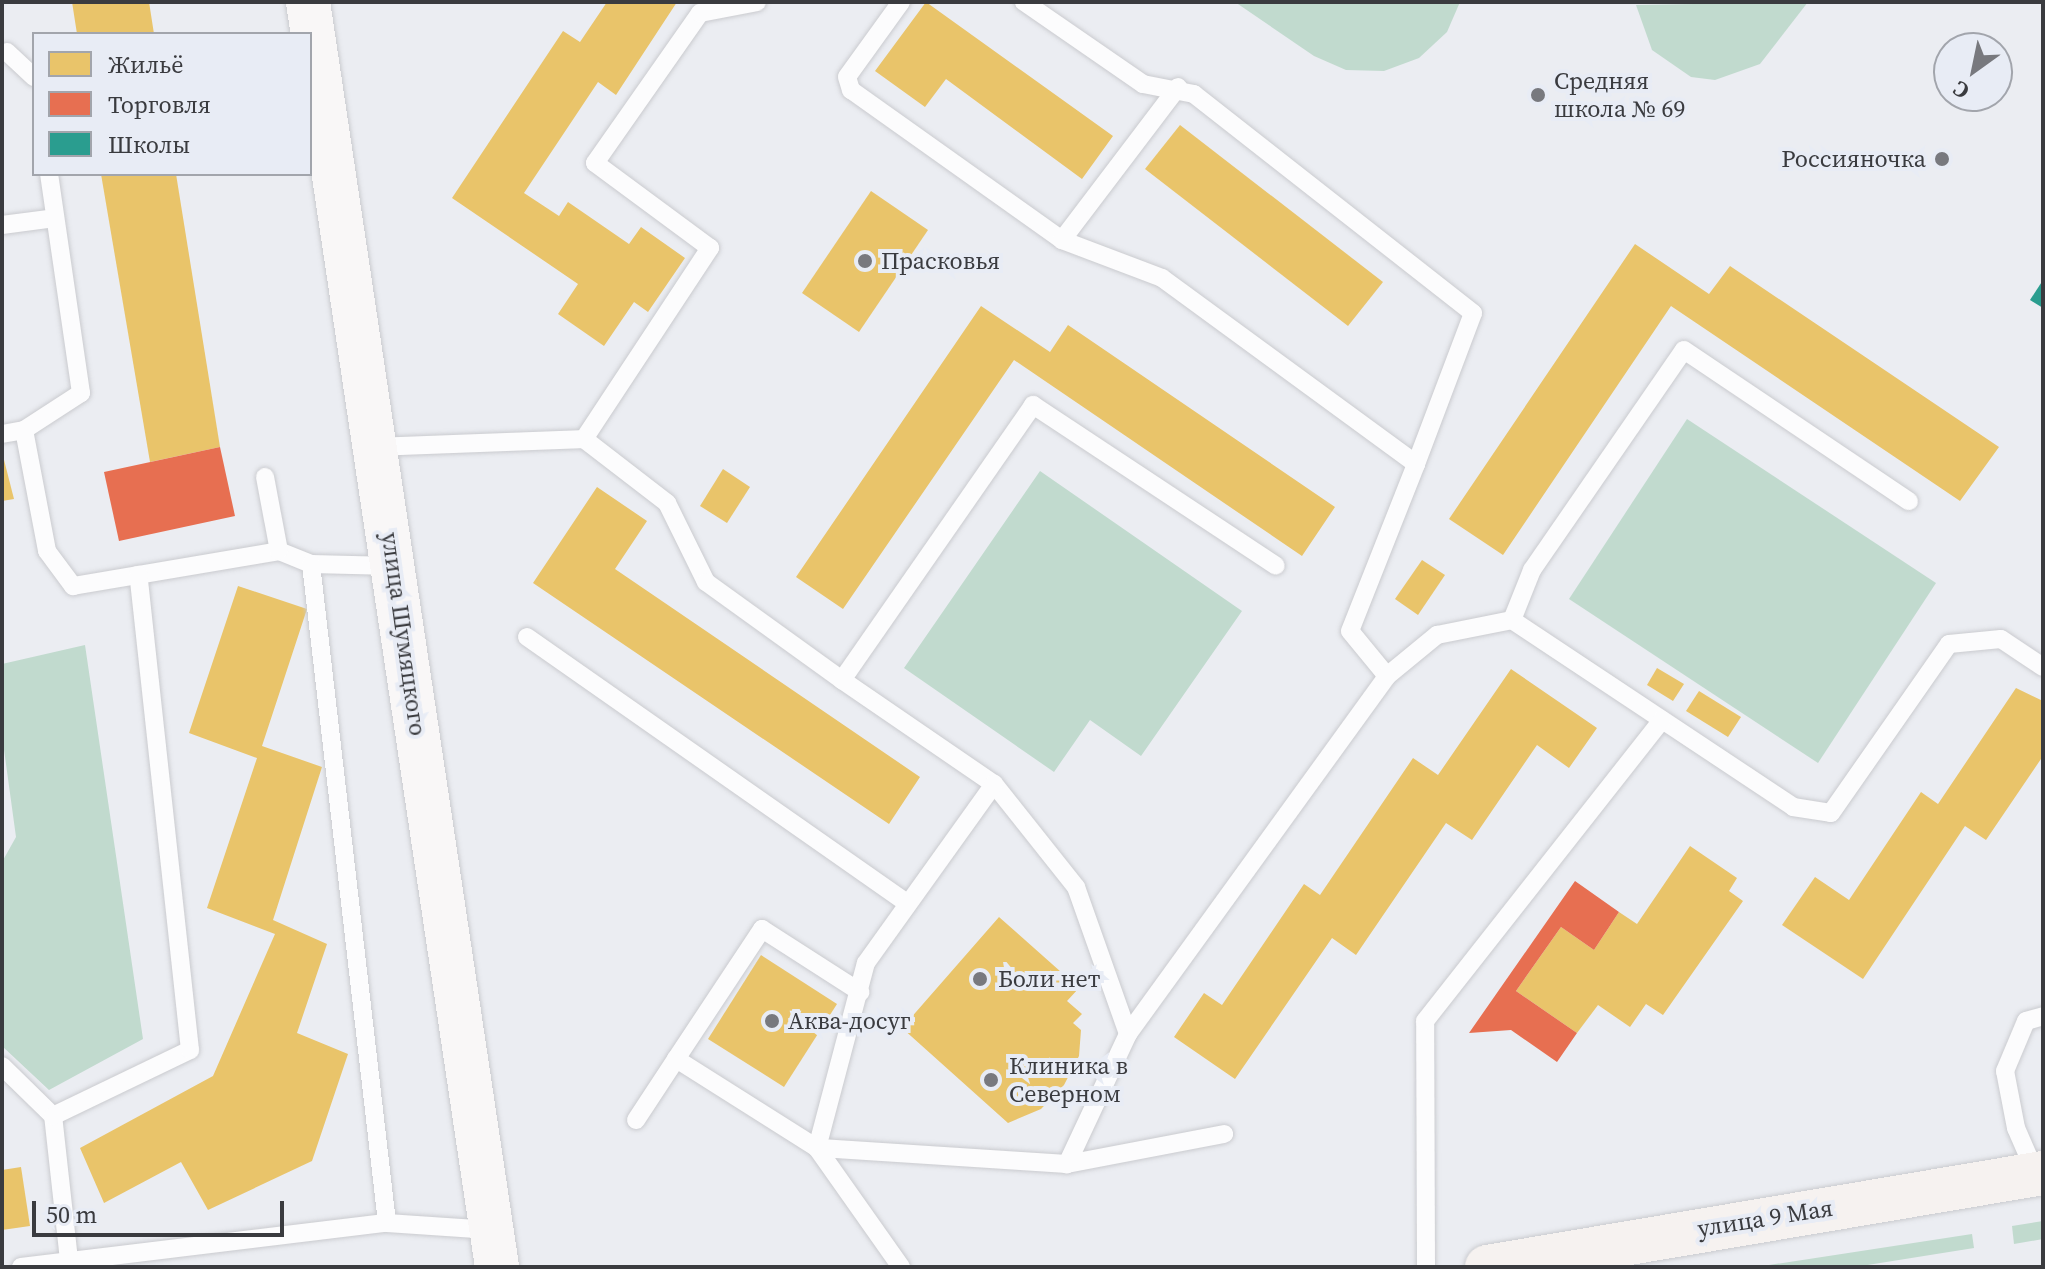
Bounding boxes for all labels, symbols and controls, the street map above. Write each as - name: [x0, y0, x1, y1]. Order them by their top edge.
- legend: [32, 32, 312, 176]
- north arrow: [1933, 32, 2013, 112]
- text: Жильё: [108, 48, 183, 81]
- place label: Средняя школа № 69: [1554, 67, 1685, 123]
- text: С: [1947, 74, 1975, 107]
- marker: Средняя школа № 69: [1529, 86, 1547, 104]
- text: Торговля: [108, 88, 211, 121]
- text: Школы: [108, 128, 190, 161]
- place label: Россияночка: [1781, 145, 1926, 173]
- marker: Россияночка: [1933, 150, 1951, 168]
- place label: Прасковья: [881, 247, 1000, 275]
- marker: Прасковья: [856, 252, 874, 270]
- street label: улица Шумяцкого: [375, 530, 433, 738]
- place label: Боли нет: [998, 965, 1100, 993]
- marker: Боли нет: [969, 968, 991, 990]
- place label: Аква-досуг: [788, 1007, 911, 1035]
- marker: Аква-досуг: [763, 1012, 781, 1030]
- place label: Клиника в Северном: [1009, 1052, 1128, 1108]
- marker: Клиника в Северном: [980, 1069, 1002, 1091]
- scale bar: [36, 1185, 288, 1235]
- street label: улица 9 Мая: [1695, 1193, 1835, 1243]
- text: 50 m: [46, 1198, 97, 1231]

